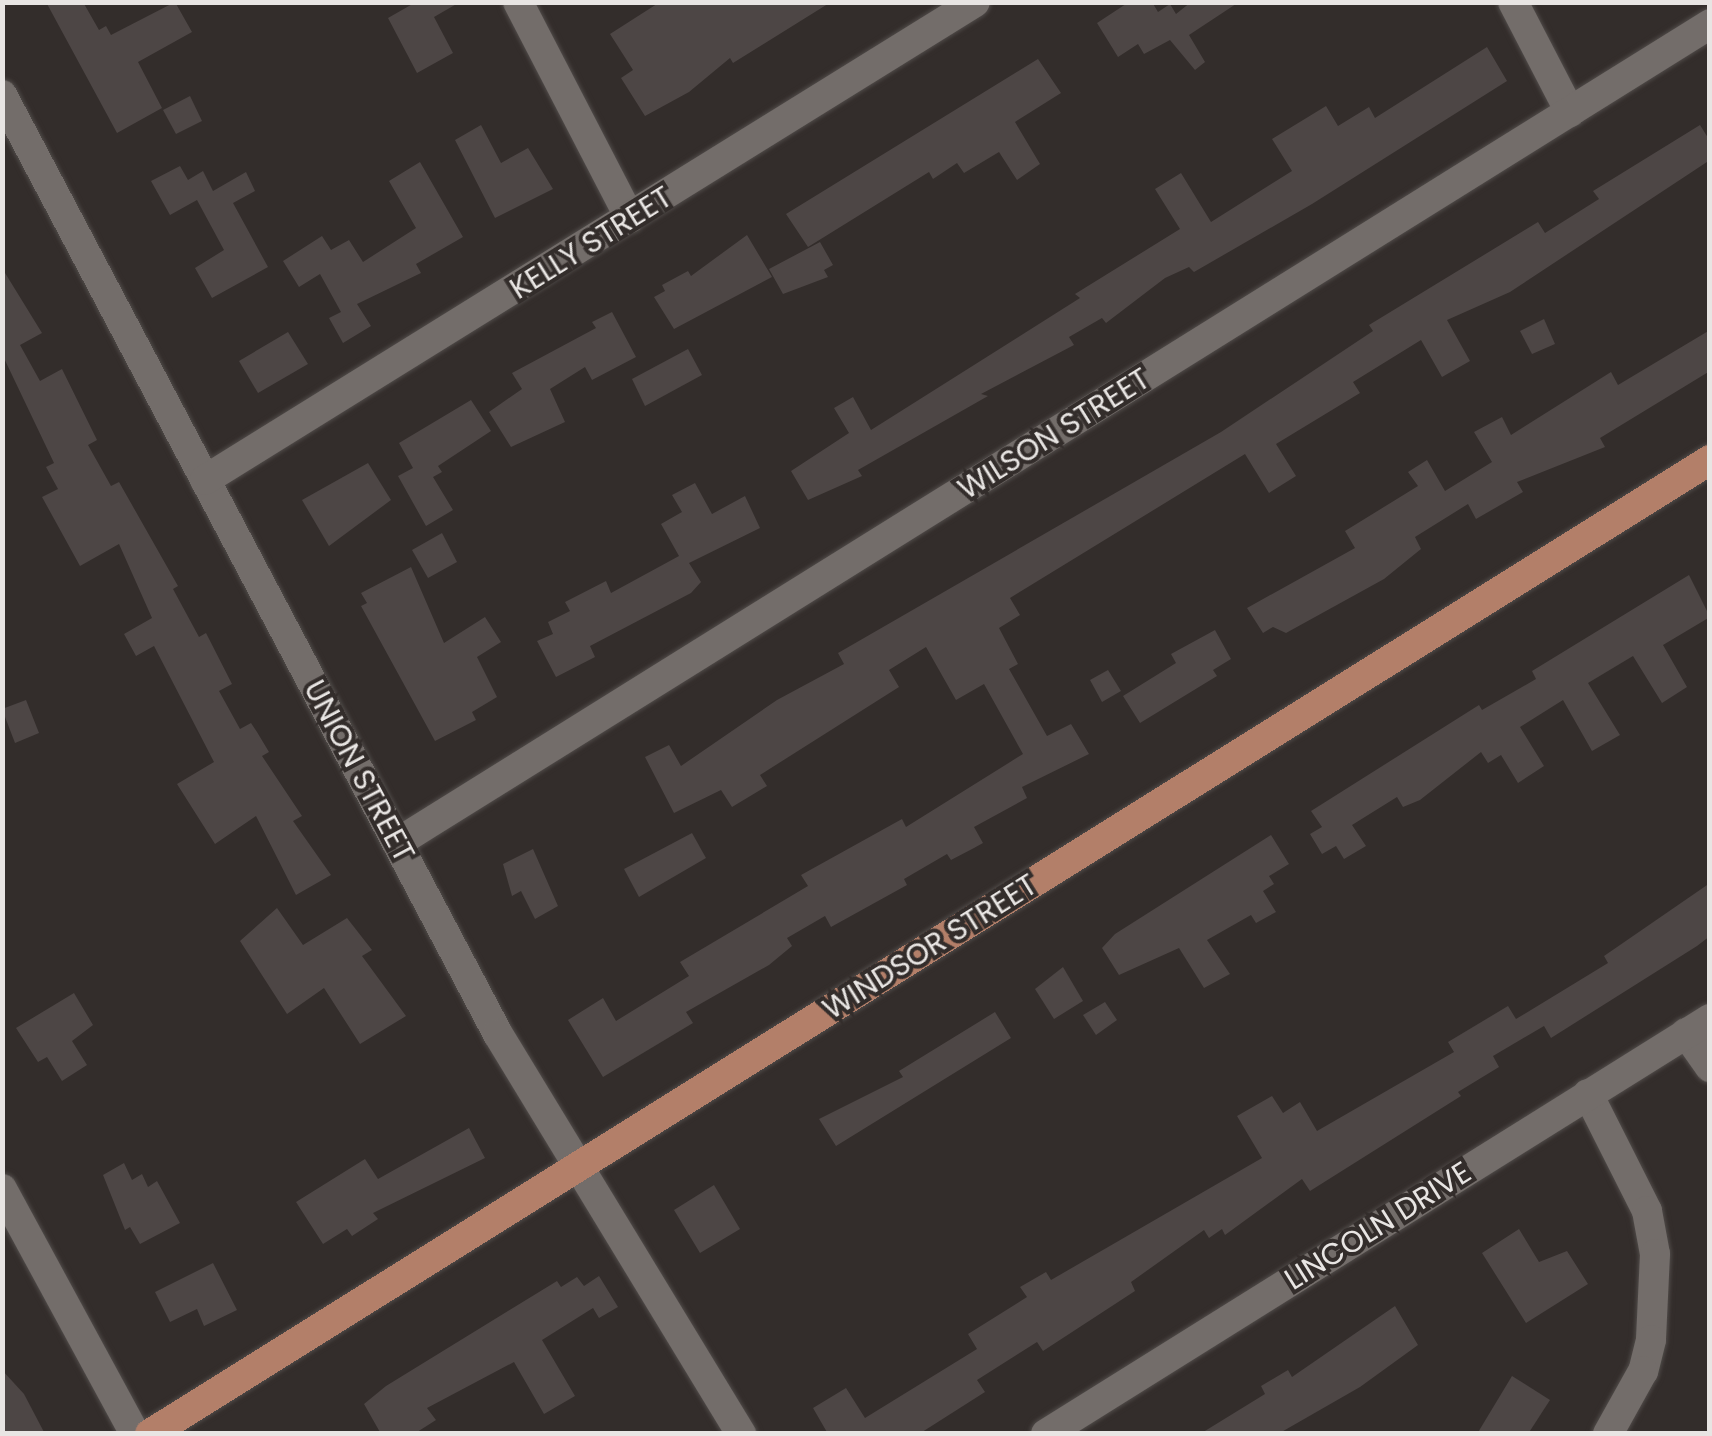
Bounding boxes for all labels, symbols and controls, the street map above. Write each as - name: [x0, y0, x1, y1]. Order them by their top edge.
- street label: KELLY STREET: [503, 179, 679, 307]
- street label: WILSON STREET: [952, 361, 1156, 507]
- street label: UNION STREET: [296, 674, 422, 868]
- street label: WINDSOR STREET: [816, 867, 1044, 1027]
- street label: LINCOLN DRIVE: [1278, 1154, 1478, 1298]

